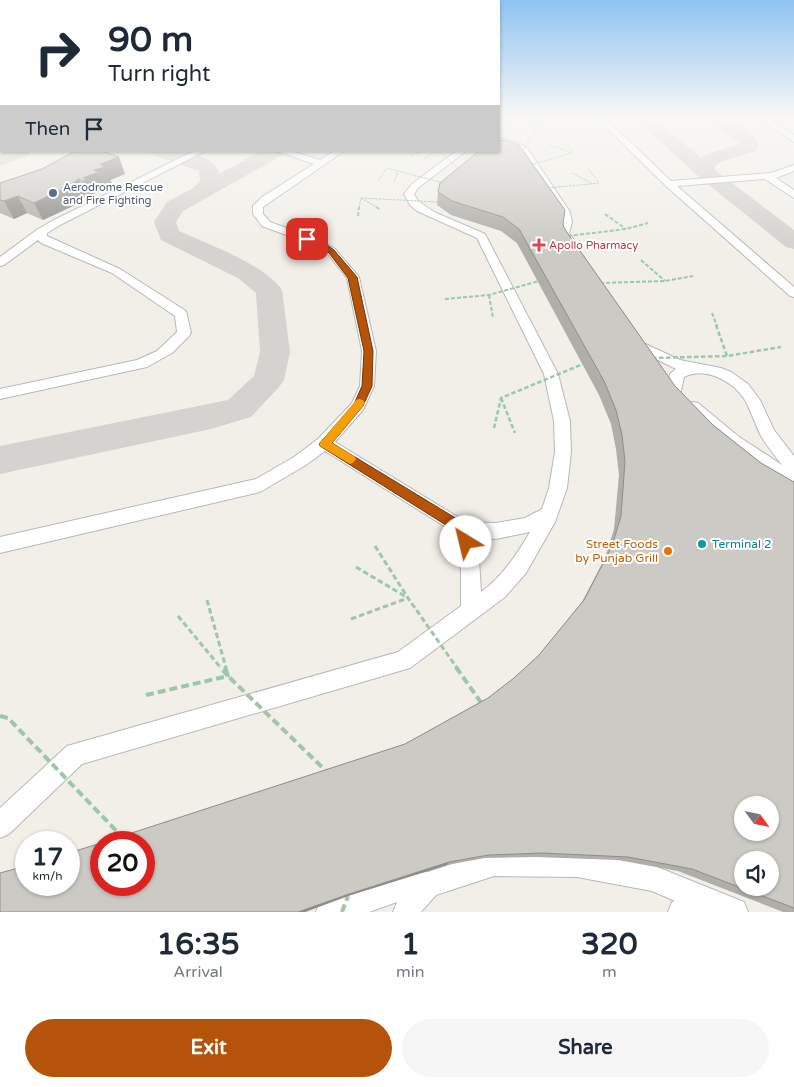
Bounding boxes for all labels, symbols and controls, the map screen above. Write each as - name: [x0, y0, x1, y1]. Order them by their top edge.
- text: 90 m: [108, 19, 193, 61]
- icon: right: [25, 20, 90, 85]
- text: Turn right: [108, 61, 210, 87]
- icon: arrive: [80, 115, 108, 143]
- text: Then: [25, 118, 70, 140]
- place label: Aerodrome Rescue and Fire Fighting: [63, 181, 163, 207]
- marker: Aerodrome Rescue and Fire Fighting: [47, 187, 59, 199]
- pin: [286, 218, 328, 260]
- icon: arrive: [293, 225, 321, 253]
- marker: Apollo Pharmacy: [533, 239, 545, 251]
- place label: Apollo Pharmacy: [549, 239, 638, 252]
- position arrow: [439, 515, 491, 567]
- place label: Street Foods by Punjab Grill: [575, 537, 658, 565]
- place label: Terminal 2: [712, 537, 772, 551]
- marker: Terminal 2: [696, 538, 708, 550]
- marker: Street Foods by Punjab Grill: [662, 545, 674, 557]
- north arrow: [734, 796, 779, 841]
- map controls: [734, 796, 779, 896]
- speed limit sign: 20: [90, 831, 155, 896]
- text: 17: [32, 842, 63, 872]
- button: sound: [734, 851, 779, 896]
- text: km/h: [32, 869, 63, 883]
- text: 16:35: [156, 926, 240, 963]
- text: 1: [401, 926, 420, 963]
- text: 320: [581, 926, 638, 963]
- text: Arrival: [173, 962, 223, 982]
- text: min: [396, 962, 425, 982]
- text: m: [602, 962, 617, 982]
- button: Exit: [25, 1019, 392, 1077]
- button: Share: [402, 1019, 769, 1077]

